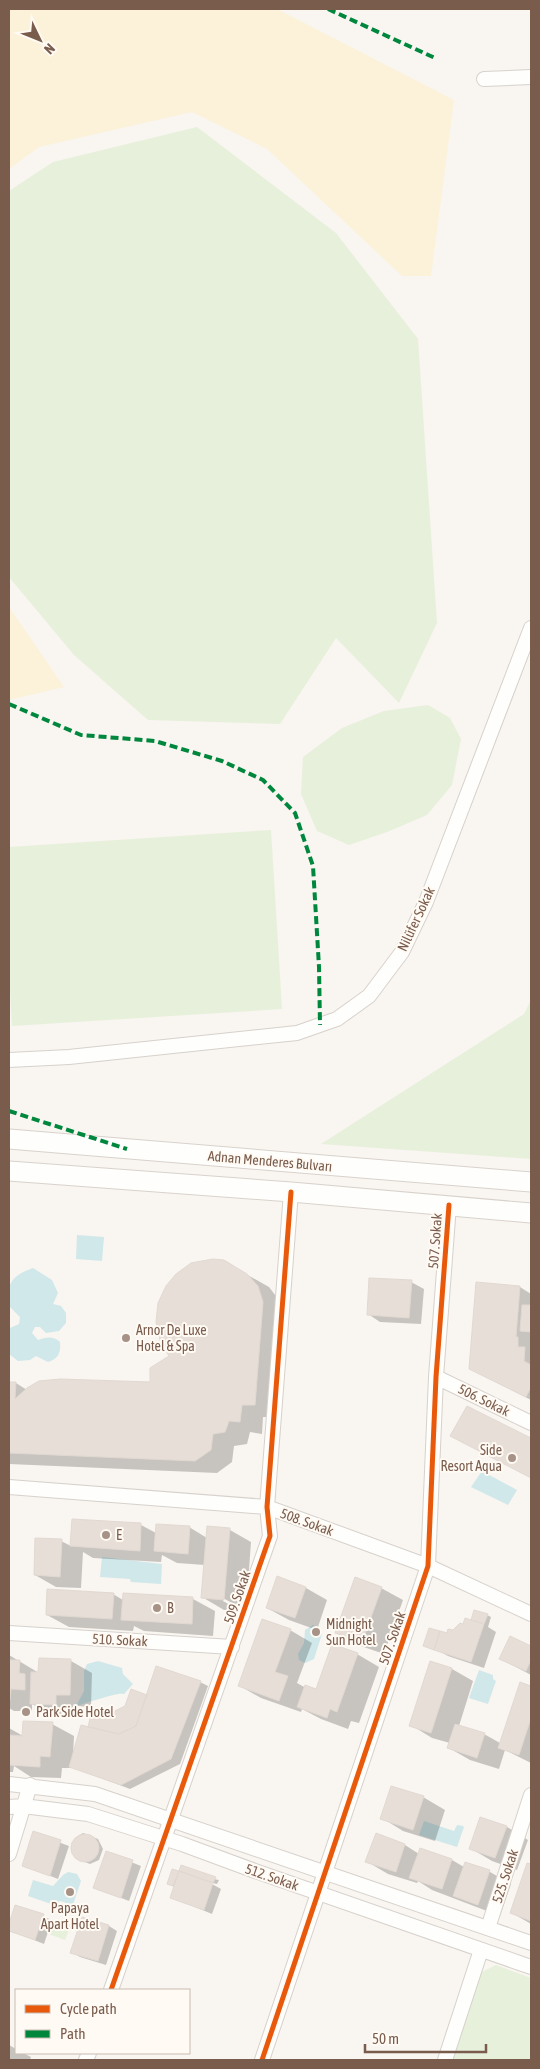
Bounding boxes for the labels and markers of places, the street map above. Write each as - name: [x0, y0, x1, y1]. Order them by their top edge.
- place label: Arnor De Luxe Hotel & Spa: [136, 1322, 207, 1354]
- marker: Arnor De Luxe Hotel & Spa: [120, 1332, 132, 1344]
- place label: Side Resort Aqua: [440, 1442, 502, 1474]
- marker: Side Resort Aqua: [506, 1452, 518, 1464]
- place label: E: [116, 1527, 122, 1543]
- marker: E: [100, 1529, 112, 1541]
- place label: B: [167, 1600, 174, 1616]
- marker: B: [151, 1602, 163, 1614]
- place label: Midnight Sun Hotel: [326, 1616, 376, 1648]
- marker: Midnight Sun Hotel: [310, 1626, 322, 1638]
- place label: Park Side Hotel: [36, 1704, 114, 1720]
- marker: Park Side Hotel: [20, 1706, 32, 1718]
- marker: Papaya Apart Hotel: [64, 1886, 76, 1898]
- place label: Papaya Apart Hotel: [41, 1900, 100, 1932]

